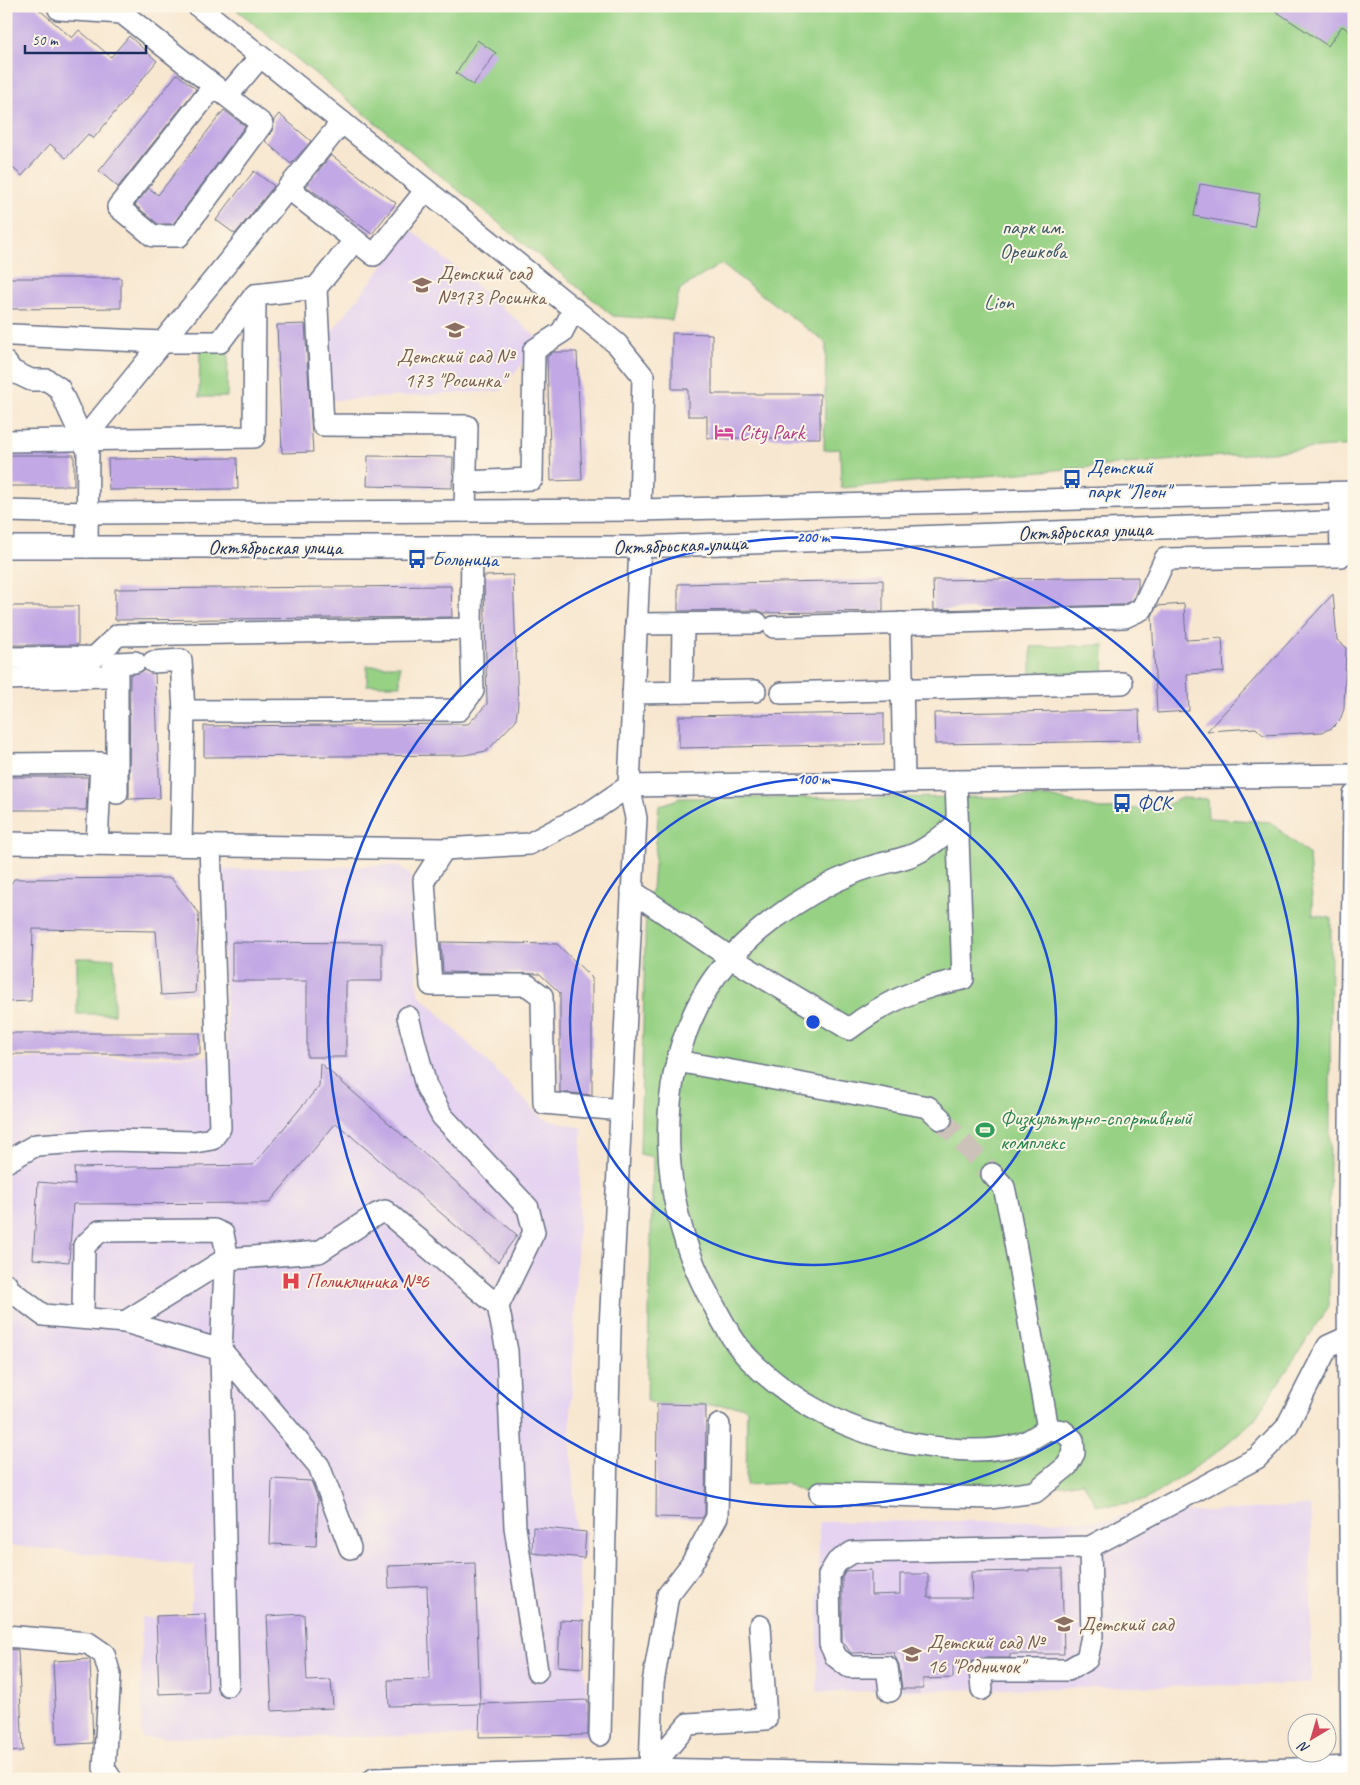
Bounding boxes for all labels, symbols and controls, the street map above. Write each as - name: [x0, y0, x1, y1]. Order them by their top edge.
- scale bar: [25, 22, 146, 54]
- text: 50 m: [32, 31, 59, 50]
- park label: парк им. Орешкова: [1000, 214, 1069, 264]
- place label: Детский сад №173 Росинка: [437, 260, 548, 310]
- school or university icon: Детский сад №173 Росинка: [411, 274, 433, 296]
- park label: Lion: [984, 289, 1015, 315]
- school or university icon: Детский сад № 173 "Росинка": [444, 319, 466, 341]
- place label: Детский сад № 173 "Росинка": [397, 343, 516, 393]
- place label: City Park: [739, 419, 807, 445]
- hotel icon: City Park: [713, 421, 735, 443]
- place label: Детский парк "Леон": [1087, 454, 1174, 504]
- bus stop icon: Детский парк "Леон": [1061, 468, 1083, 490]
- street label: Октябрьская улица: [1018, 516, 1155, 546]
- text: 200 m: [797, 528, 831, 547]
- street label: Октябрьская улица: [613, 530, 750, 560]
- street label: Октябрьская улица: [208, 534, 344, 560]
- place label: Больница: [432, 546, 500, 572]
- bus stop icon: Больница: [406, 548, 428, 570]
- text: 100 m: [797, 770, 831, 789]
- place label: ФСК: [1137, 790, 1175, 816]
- bus stop icon: ФСК: [1111, 792, 1133, 814]
- centre of rings: [804, 1013, 822, 1031]
- place label: Физкультурно-спортивный комплекс: [1000, 1105, 1193, 1155]
- sports icon: Физкультурно-спортивный комплекс: [974, 1119, 996, 1141]
- place label: Поликлиника №6: [306, 1268, 429, 1294]
- hospital icon: Поликлиника №6: [280, 1270, 302, 1292]
- place label: Детский сад: [1079, 1611, 1176, 1637]
- school or university icon: Детский сад: [1053, 1613, 1075, 1635]
- place label: Детский сад № 16 "Родничок": [927, 1629, 1046, 1679]
- school or university icon: Детский сад № 16 "Родничок": [901, 1643, 923, 1665]
- north arrow: [1288, 1712, 1338, 1762]
- text: N: [1294, 1737, 1313, 1757]

